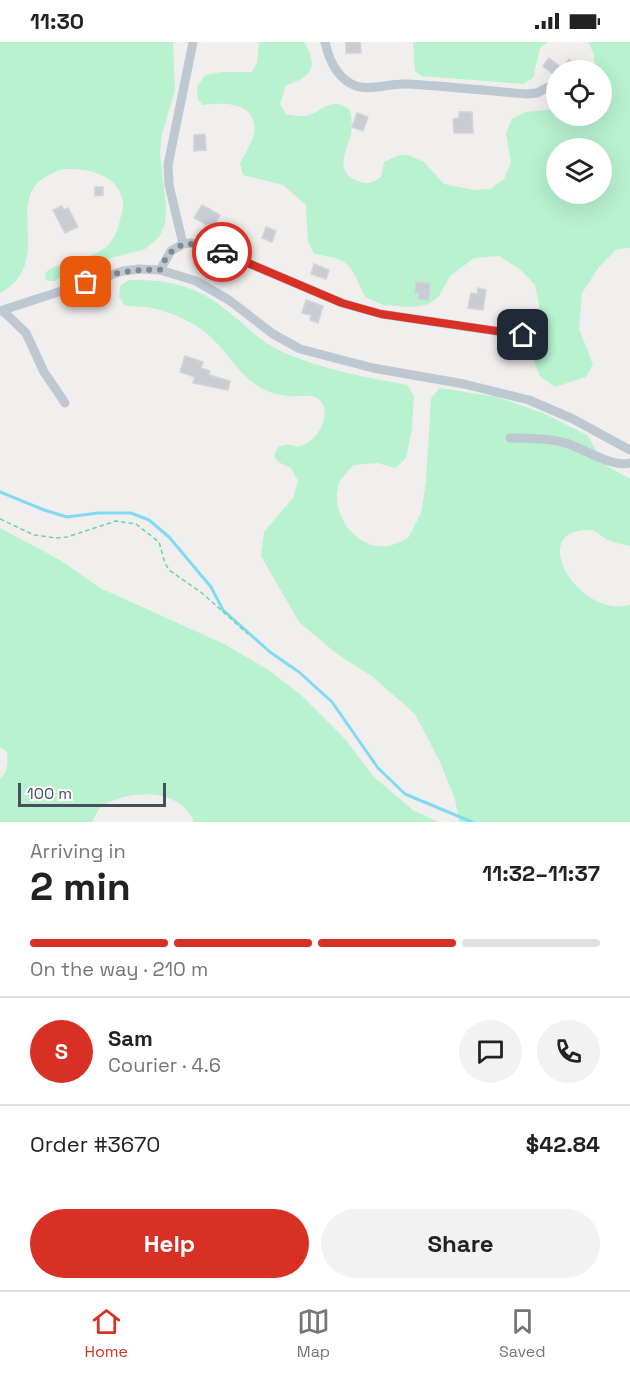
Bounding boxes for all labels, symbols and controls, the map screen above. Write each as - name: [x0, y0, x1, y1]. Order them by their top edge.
- text: 11:30: [30, 7, 84, 35]
- map controls: [546, 60, 612, 204]
- button: locate: [546, 60, 612, 126]
- button: layers: [546, 138, 612, 204]
- courier: [192, 222, 252, 282]
- icon: car: [206, 236, 239, 269]
- pin: [60, 256, 111, 307]
- icon: bag: [69, 265, 102, 298]
- pin: [497, 309, 548, 360]
- icon: home: [506, 318, 539, 351]
- scale bar: [18, 780, 166, 808]
- text: 100 m: [27, 783, 72, 804]
- text: Arriving in: [30, 838, 126, 864]
- text: 11:32–11:37: [482, 859, 600, 887]
- text: 2 min: [30, 862, 131, 911]
- text: On the way · 210 m: [30, 956, 208, 982]
- button: chat: [459, 1020, 522, 1083]
- button: phone: [537, 1020, 600, 1083]
- text: Sam: [108, 1024, 153, 1052]
- text: S: [55, 1037, 68, 1065]
- text: Courier · 4.6: [108, 1052, 221, 1078]
- text: Order #3670: [30, 1130, 160, 1158]
- text: $42.84: [526, 1130, 600, 1158]
- button: Help: [30, 1209, 309, 1278]
- button: Share: [321, 1209, 600, 1278]
- tab: Home: [84, 1305, 128, 1362]
- tab: Map: [297, 1305, 330, 1362]
- tab: Saved: [499, 1305, 546, 1362]

